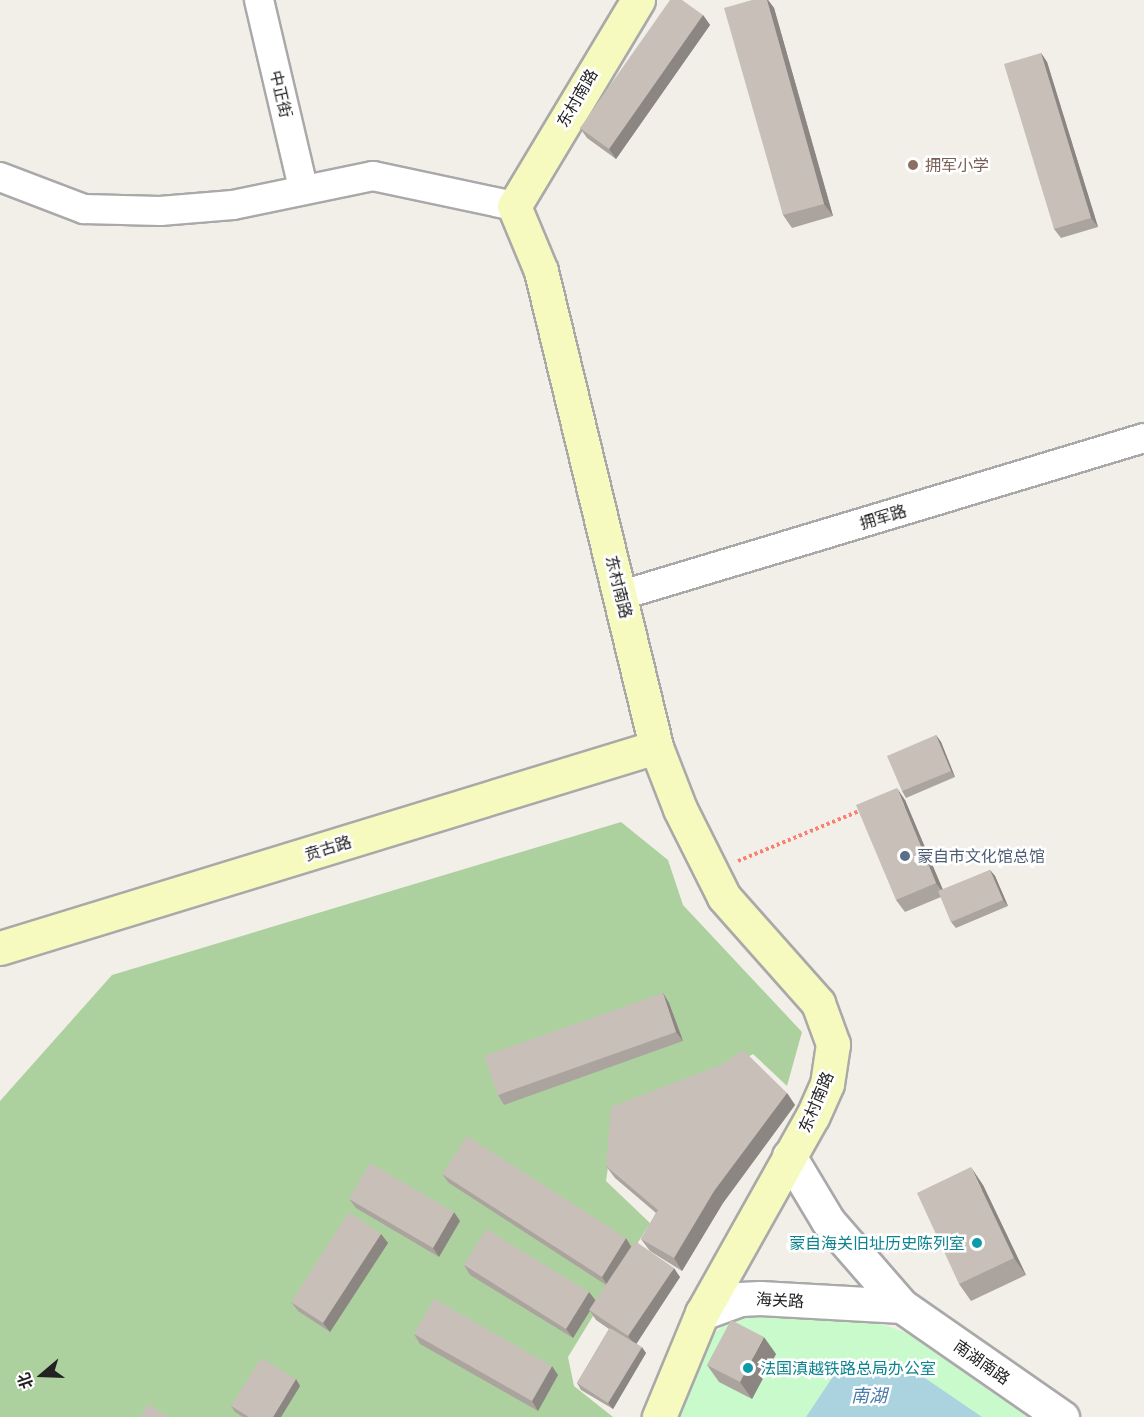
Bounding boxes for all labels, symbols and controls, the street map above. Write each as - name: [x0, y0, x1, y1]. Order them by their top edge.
- street label: 东村南路: [553, 65, 601, 131]
- street label: 中正街: [266, 68, 296, 120]
- place label: 拥军小学: [925, 155, 989, 175]
- marker: 拥军小学: [906, 158, 920, 172]
- street label: 拥军路: [857, 501, 909, 533]
- street label: 东村南路: [602, 554, 636, 620]
- street label: 贲古路: [302, 832, 354, 864]
- place label: 蒙自市文化馆总馆: [917, 846, 1045, 866]
- marker: 蒙自市文化馆总馆: [898, 849, 912, 863]
- street label: 东村南路: [795, 1069, 837, 1135]
- place label: 蒙自海关旧址历史陈列室: [789, 1233, 965, 1253]
- marker: 蒙自海关旧址历史陈列室: [970, 1236, 984, 1250]
- street label: 海关路: [756, 1289, 804, 1311]
- street label: 南湖南路: [950, 1336, 1014, 1388]
- north arrow: [12, 1345, 72, 1405]
- place label: 法国滇越铁路总局办公室: [760, 1358, 936, 1378]
- marker: 法国滇越铁路总局办公室: [741, 1361, 755, 1375]
- text: 北: [13, 1370, 36, 1392]
- water label: 南湖: [851, 1384, 887, 1406]

